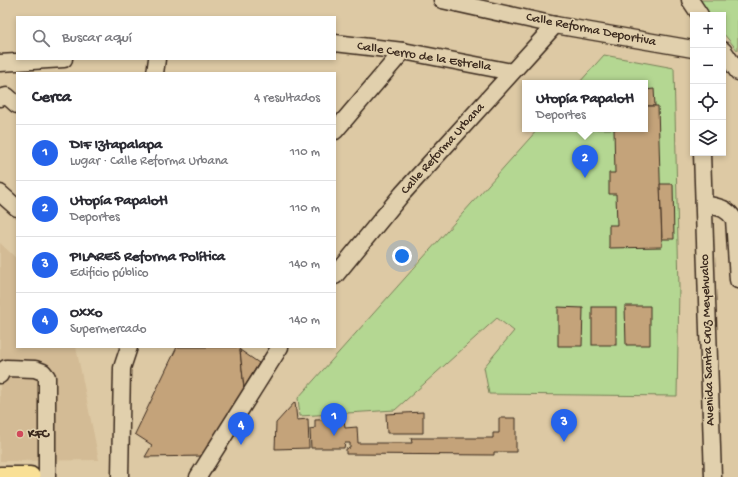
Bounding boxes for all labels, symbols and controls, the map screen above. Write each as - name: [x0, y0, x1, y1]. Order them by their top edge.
- street label: Calle Reforma Deportiva: [525, 10, 658, 50]
- map controls: [690, 12, 726, 156]
- button: +: [690, 12, 726, 48]
- search box: [16, 16, 336, 60]
- icon: search: [30, 27, 52, 49]
- text: Buscar aquí: [62, 29, 132, 47]
- street label: Calle Cerro de la Estrella: [356, 39, 493, 75]
- button: −: [690, 48, 726, 84]
- popup: [522, 80, 648, 132]
- button: locate: [690, 84, 726, 120]
- text: Cerca: [32, 88, 71, 108]
- text: Utopía Papalotl: [536, 90, 634, 108]
- text: 4 resultados: [254, 91, 320, 106]
- street label: Calle Reforma Urbana: [398, 100, 488, 198]
- text: Deportes: [536, 108, 586, 123]
- button: layers: [690, 120, 726, 156]
- text: DIF Iztapalapa: [70, 136, 162, 154]
- text: 1: [42, 145, 48, 160]
- text: 110 m: [290, 145, 320, 160]
- pin: 2: [572, 145, 598, 178]
- text: Lugar · Calle Reforma Urbana: [70, 154, 228, 169]
- text: Utopía Papalotl: [70, 192, 168, 210]
- text: 2: [42, 201, 48, 216]
- text: 110 m: [290, 201, 320, 216]
- text: Deportes: [70, 210, 120, 225]
- your location: [392, 246, 412, 266]
- text: PILARES Reforma Política: [70, 248, 225, 266]
- street label: Avenida Santa Cruz Meyehualco: [697, 254, 718, 426]
- text: 3: [42, 257, 48, 272]
- text: 140 m: [289, 257, 320, 272]
- text: Edificio público: [70, 266, 149, 281]
- text: Oxxo: [70, 304, 103, 322]
- text: 4: [42, 313, 48, 328]
- text: 140 m: [289, 313, 320, 328]
- text: Supermercado: [70, 322, 146, 337]
- pin: 1: [321, 403, 347, 436]
- pin: 3: [551, 409, 577, 442]
- pin: 4: [228, 412, 254, 445]
- place label: KFC: [27, 427, 51, 442]
- marker: KFC: [15, 429, 25, 439]

